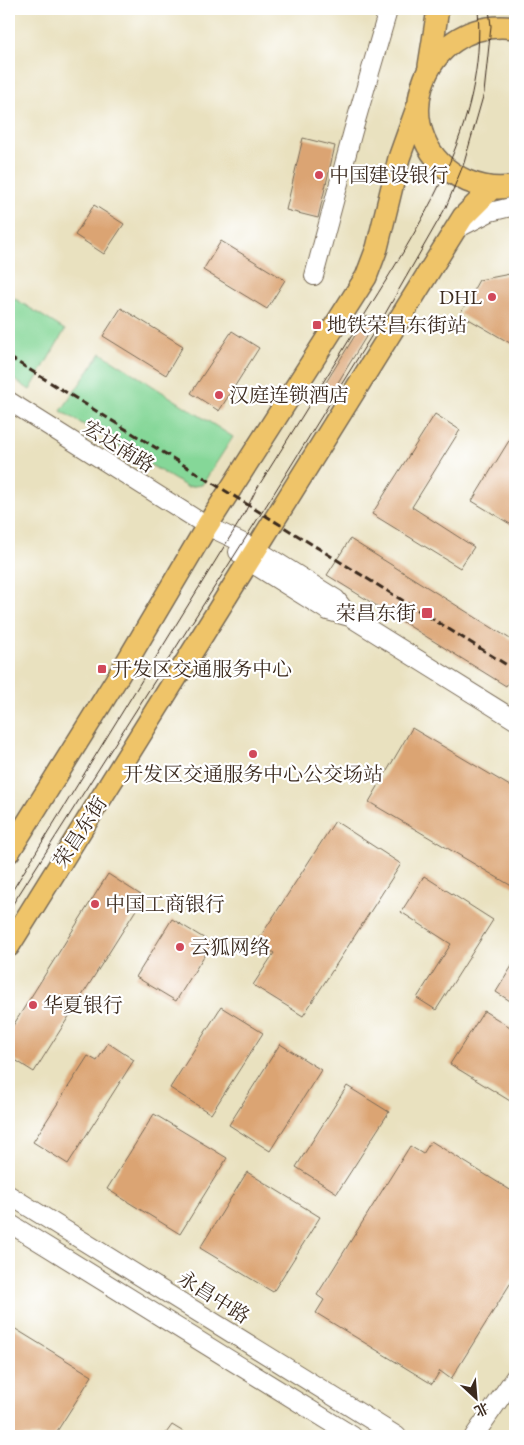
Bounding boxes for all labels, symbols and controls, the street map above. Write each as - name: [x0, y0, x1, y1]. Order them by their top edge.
- place label: 中国建设银行: [329, 162, 449, 188]
- marker: 中国建设银行: [313, 169, 325, 181]
- place label: DHL: [439, 284, 482, 310]
- marker: DHL: [486, 291, 498, 303]
- place label: 地铁荣昌东街站: [327, 312, 467, 338]
- marker: 地铁荣昌东街站: [311, 319, 323, 331]
- place label: 汉庭连锁酒店: [229, 382, 349, 408]
- marker: 汉庭连锁酒店: [213, 389, 225, 401]
- street label: 宏达南路: [78, 414, 160, 478]
- place label: 荣昌东街: [336, 600, 416, 626]
- marker: 荣昌东街: [420, 606, 434, 620]
- place label: 开发区交通服务中心: [112, 656, 292, 682]
- marker: 开发区交通服务中心: [96, 663, 108, 675]
- marker: 开发区交通服务中心公交场站: [247, 748, 259, 760]
- place label: 开发区交通服务中心公交场站: [123, 761, 383, 787]
- street label: 荣昌东街: [47, 791, 113, 873]
- place label: 中国工商银行: [105, 891, 225, 917]
- marker: 中国工商银行: [89, 898, 101, 910]
- place label: 云狐网络: [190, 934, 270, 960]
- marker: 云狐网络: [174, 941, 186, 953]
- place label: 华夏银行: [43, 992, 123, 1018]
- marker: 华夏银行: [27, 999, 39, 1011]
- street label: 永昌中路: [173, 1265, 255, 1329]
- north arrow: [452, 1372, 502, 1422]
- text: 北: [471, 1399, 492, 1421]

